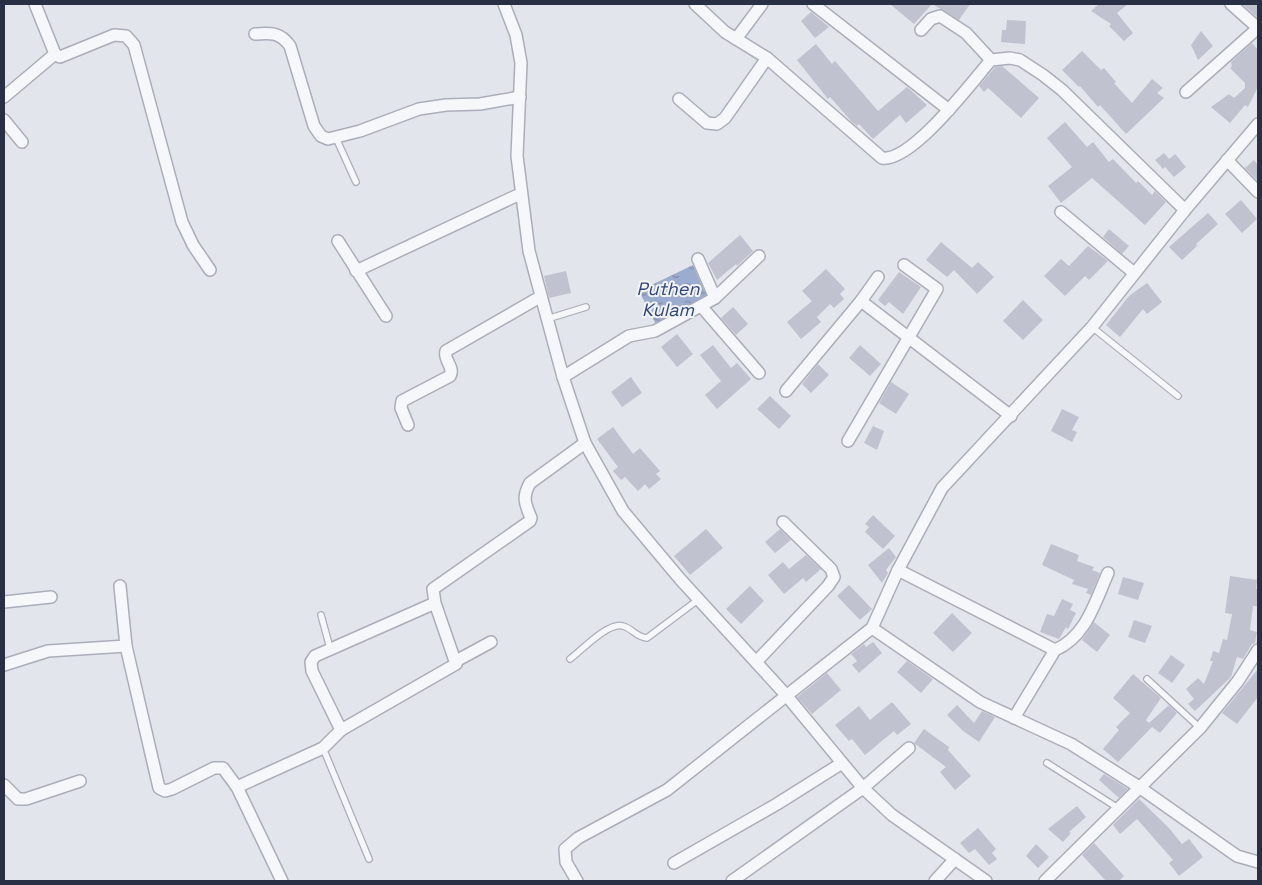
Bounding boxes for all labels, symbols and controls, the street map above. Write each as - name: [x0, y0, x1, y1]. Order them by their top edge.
- water label: Puthen Kulam: [637, 277, 700, 321]

